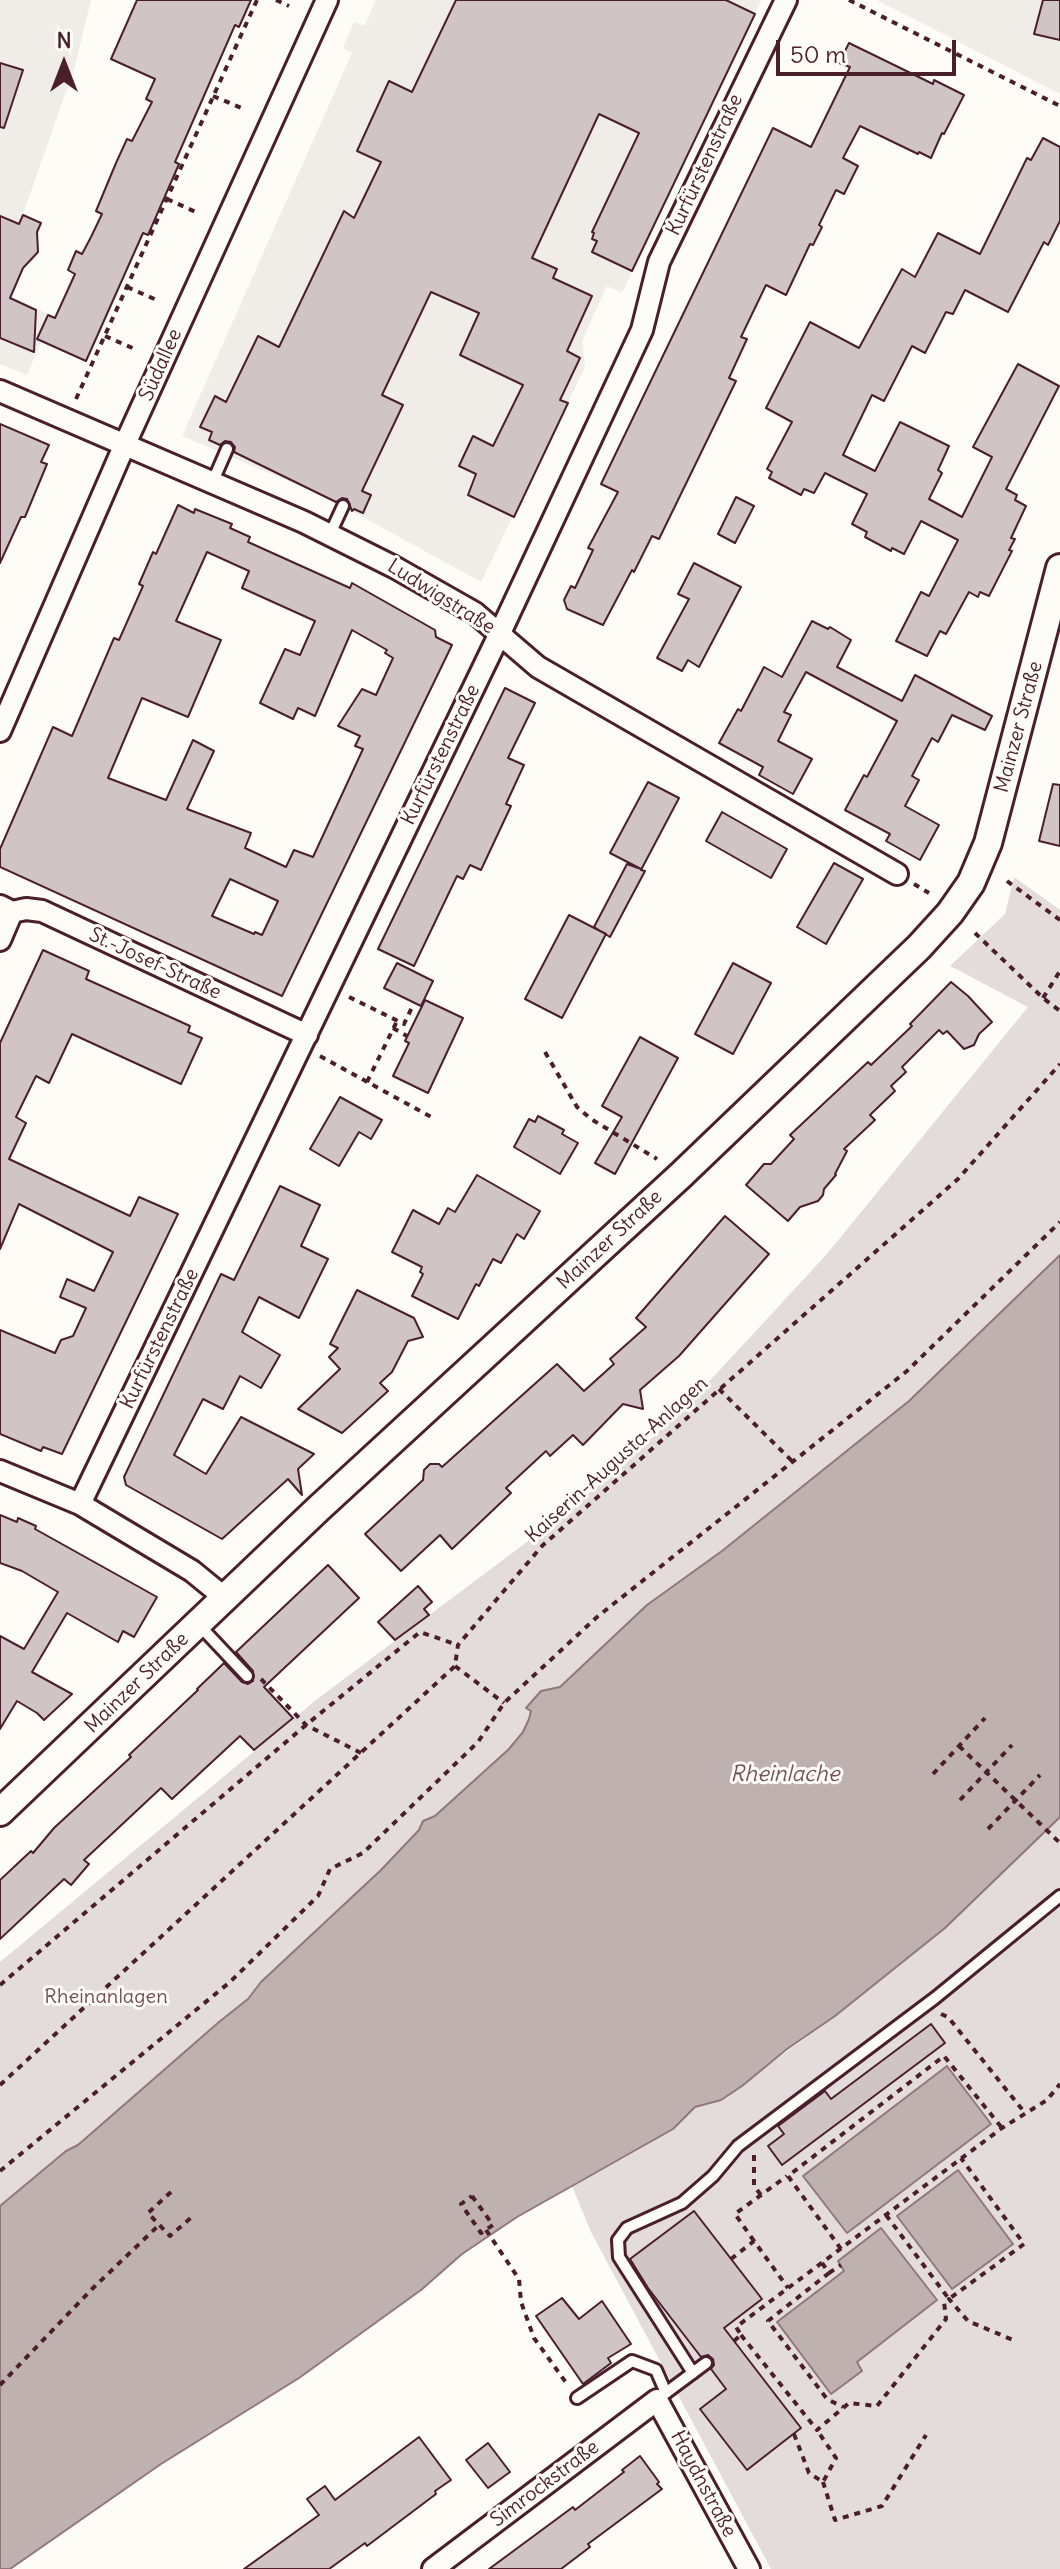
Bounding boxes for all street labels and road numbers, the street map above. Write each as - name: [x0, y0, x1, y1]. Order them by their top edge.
- street label: Kurfürstenstraße: [662, 91, 748, 239]
- street label: Südallee: [134, 325, 188, 405]
- street label: Ludwigstraße: [383, 554, 499, 640]
- street label: Mainzer Straße: [990, 659, 1048, 795]
- street label: Kurfürstenstraße: [397, 681, 485, 829]
- street label: St.-Josef-Straße: [85, 923, 225, 1005]
- street label: Mainzer Straße: [552, 1185, 668, 1295]
- street label: Kurfürstenstraße: [116, 1265, 204, 1413]
- street label: Kaiserin-Augusta-Anlagen: [521, 1372, 713, 1548]
- street label: Mainzer Straße: [80, 1627, 194, 1739]
- street label: Haydnstraße: [665, 2427, 741, 2541]
- street label: Simrockstraße: [486, 2435, 604, 2533]

